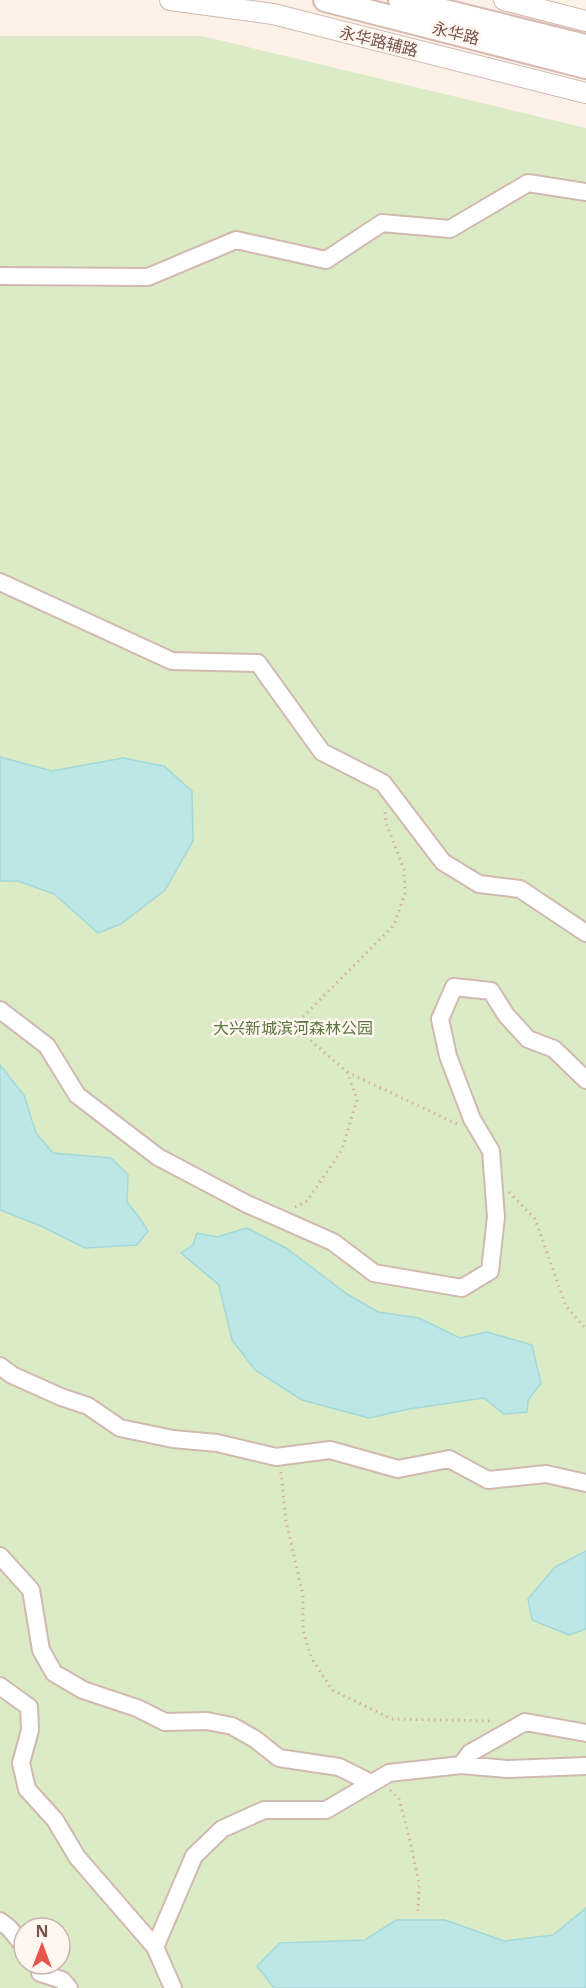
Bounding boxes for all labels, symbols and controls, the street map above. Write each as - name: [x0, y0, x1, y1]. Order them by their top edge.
- street label: 永华路: [430, 17, 482, 49]
- street label: 永华路辅路: [338, 21, 420, 61]
- park label: 大兴新城滨河森林公园: [213, 1017, 373, 1039]
- north arrow: [12, 1916, 72, 1976]
- text: N: [35, 1920, 49, 1942]

